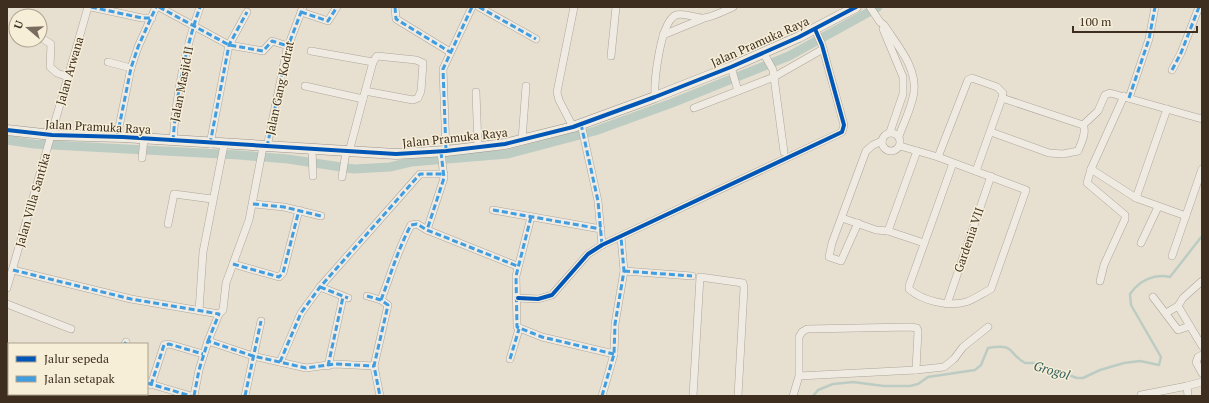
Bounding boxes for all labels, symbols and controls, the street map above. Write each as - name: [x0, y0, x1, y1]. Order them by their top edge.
- north arrow: [8, 8, 48, 48]
- scale bar: [1073, 8, 1197, 34]
- street label: Jalan Pramuka Raya: [708, 13, 811, 70]
- text: 100 m: [1079, 14, 1112, 29]
- text: U: [11, 19, 26, 31]
- street label: Jalan Arwana: [53, 35, 86, 107]
- street label: Jalan Gang Kodrat: [262, 39, 297, 136]
- street label: Jalan Masjid II: [167, 45, 196, 123]
- street label: Jalan Pramuka Raya: [45, 116, 151, 137]
- street label: Jalan Pramuka Raya: [401, 125, 508, 150]
- street label: Jalan Villa Santika: [12, 151, 53, 249]
- street label: Gardenia VII: [950, 205, 987, 274]
- legend: [8, 343, 148, 395]
- text: Jalur sepeda: [44, 351, 109, 366]
- water label: Grogol: [1032, 356, 1073, 384]
- text: Jalan setapak: [44, 371, 115, 386]

